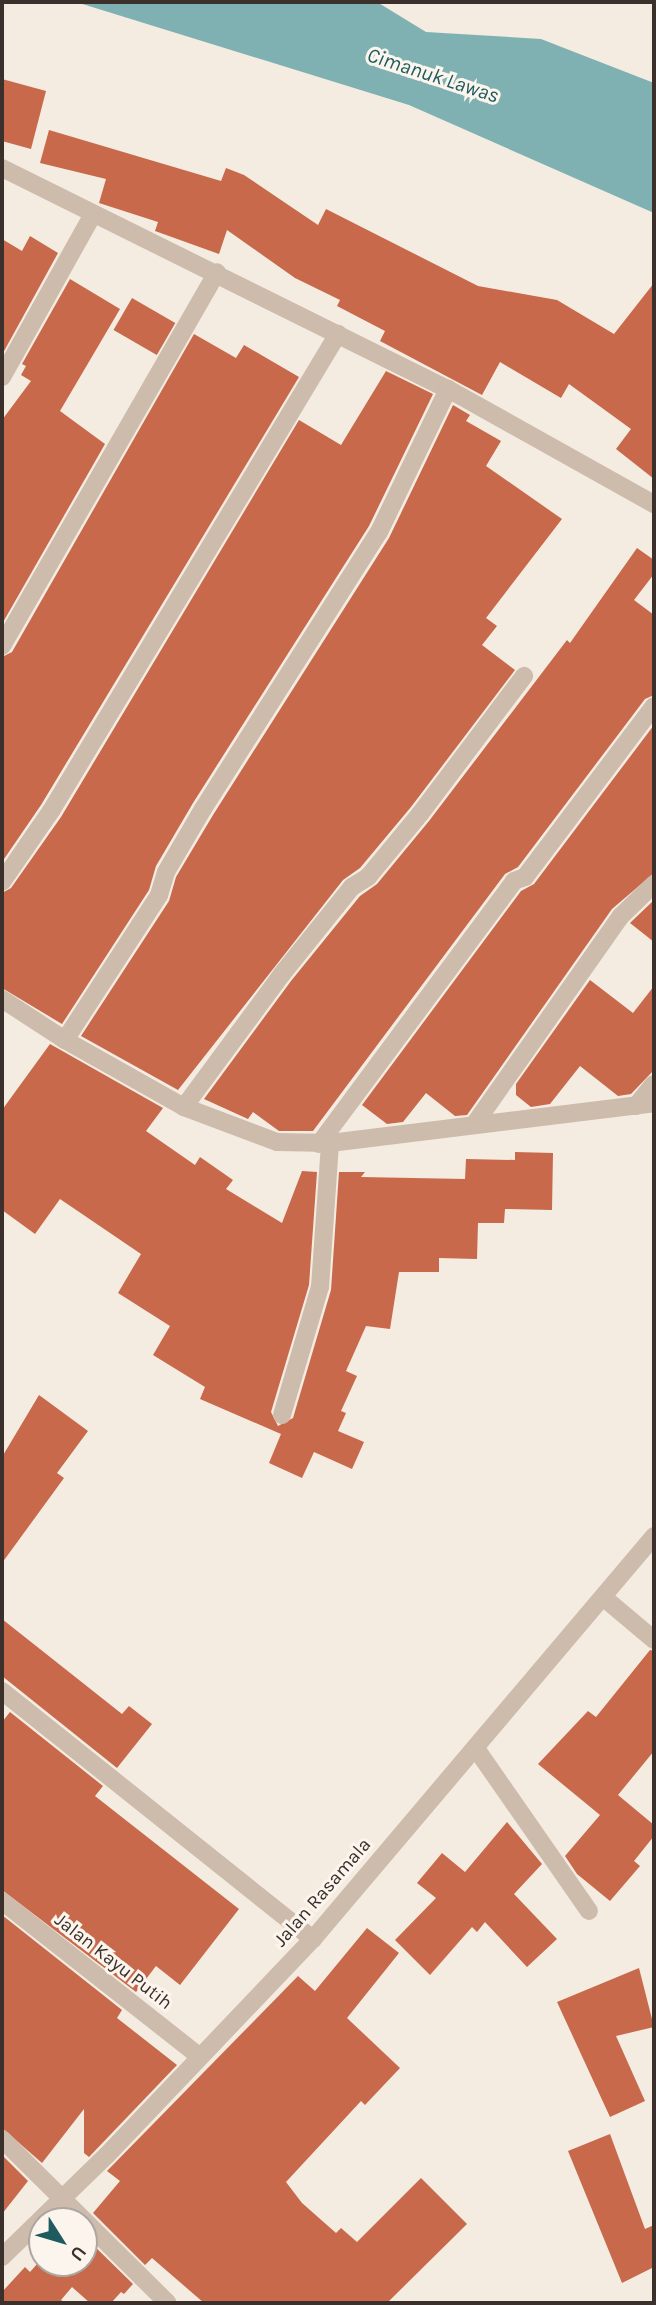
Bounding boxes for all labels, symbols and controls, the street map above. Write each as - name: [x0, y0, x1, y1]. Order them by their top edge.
- water label: Cimanuk Lawas: [364, 42, 502, 108]
- street label: Jalan Rasamala: [270, 1834, 376, 1952]
- street label: Jalan Kayu Putih: [50, 1909, 176, 2015]
- north arrow: [28, 2207, 98, 2277]
- text: U: [65, 2242, 91, 2265]

